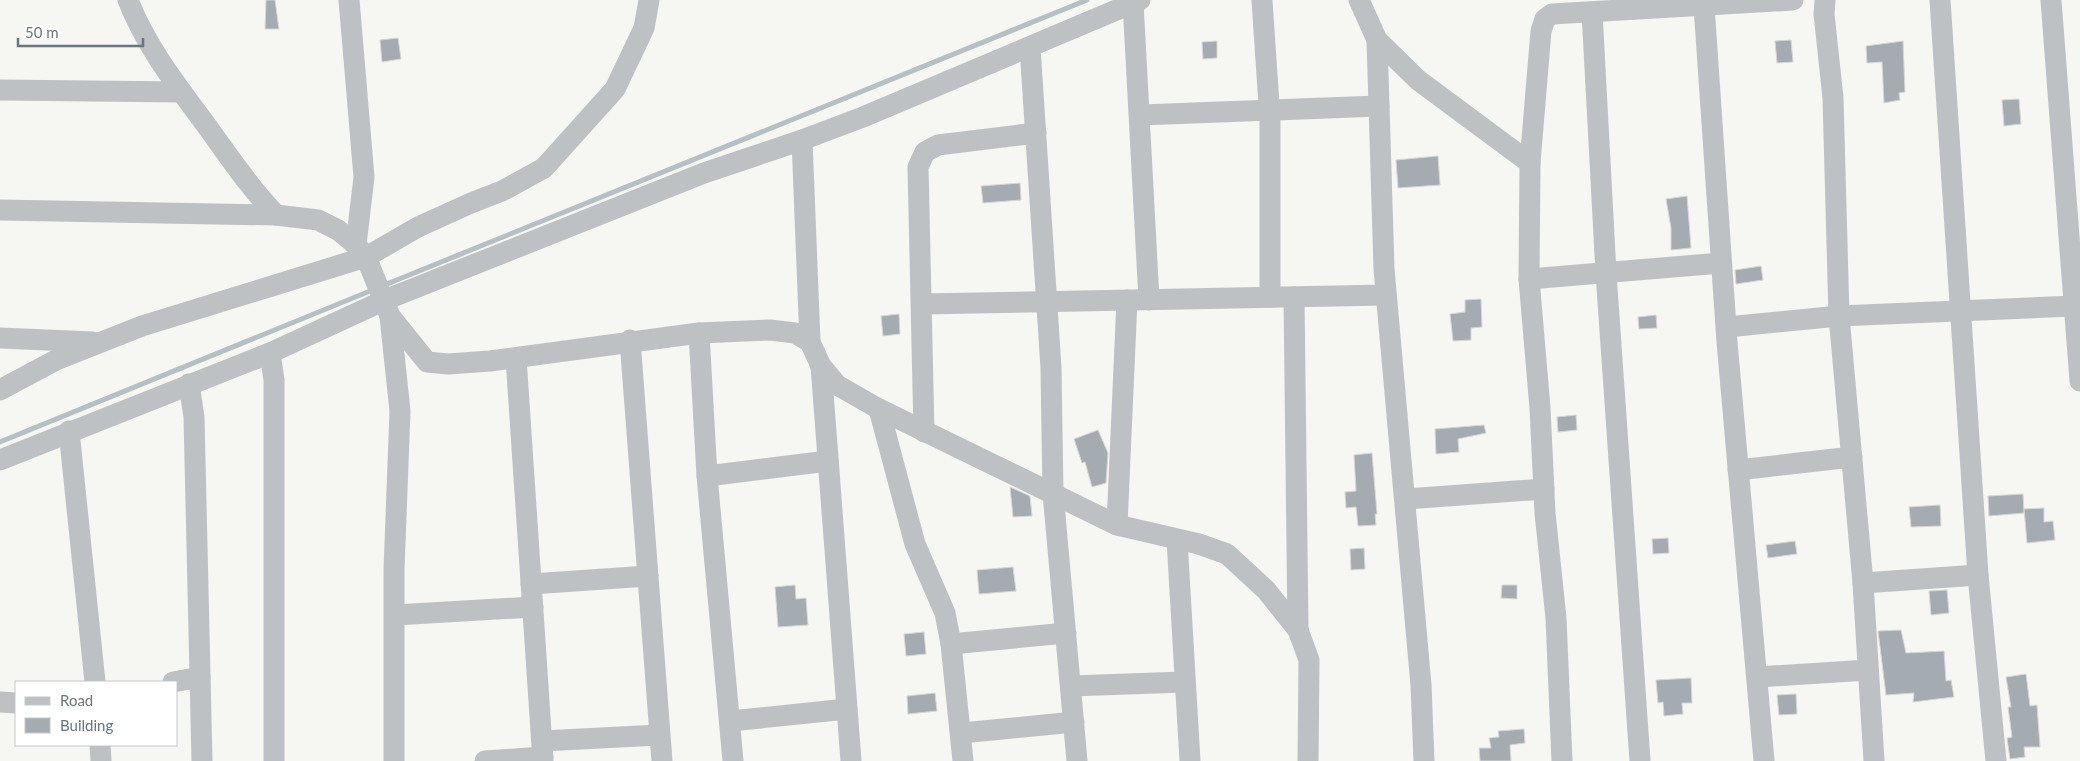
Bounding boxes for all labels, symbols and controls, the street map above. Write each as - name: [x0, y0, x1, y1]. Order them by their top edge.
- scale bar: [18, 15, 142, 47]
- text: 50 m: [25, 23, 59, 41]
- legend: [15, 681, 178, 746]
- text: Road: [60, 691, 93, 709]
- text: Building: [60, 716, 113, 734]

